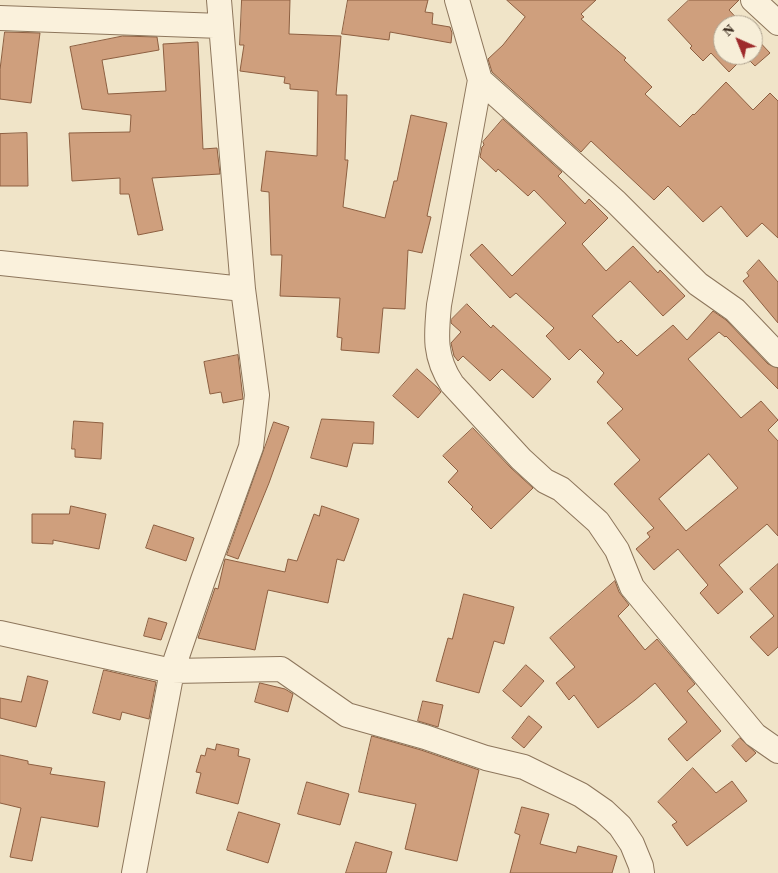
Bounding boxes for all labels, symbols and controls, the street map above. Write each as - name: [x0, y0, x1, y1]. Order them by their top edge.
- north arrow: [713, 15, 763, 65]
- text: N: [718, 19, 739, 41]

